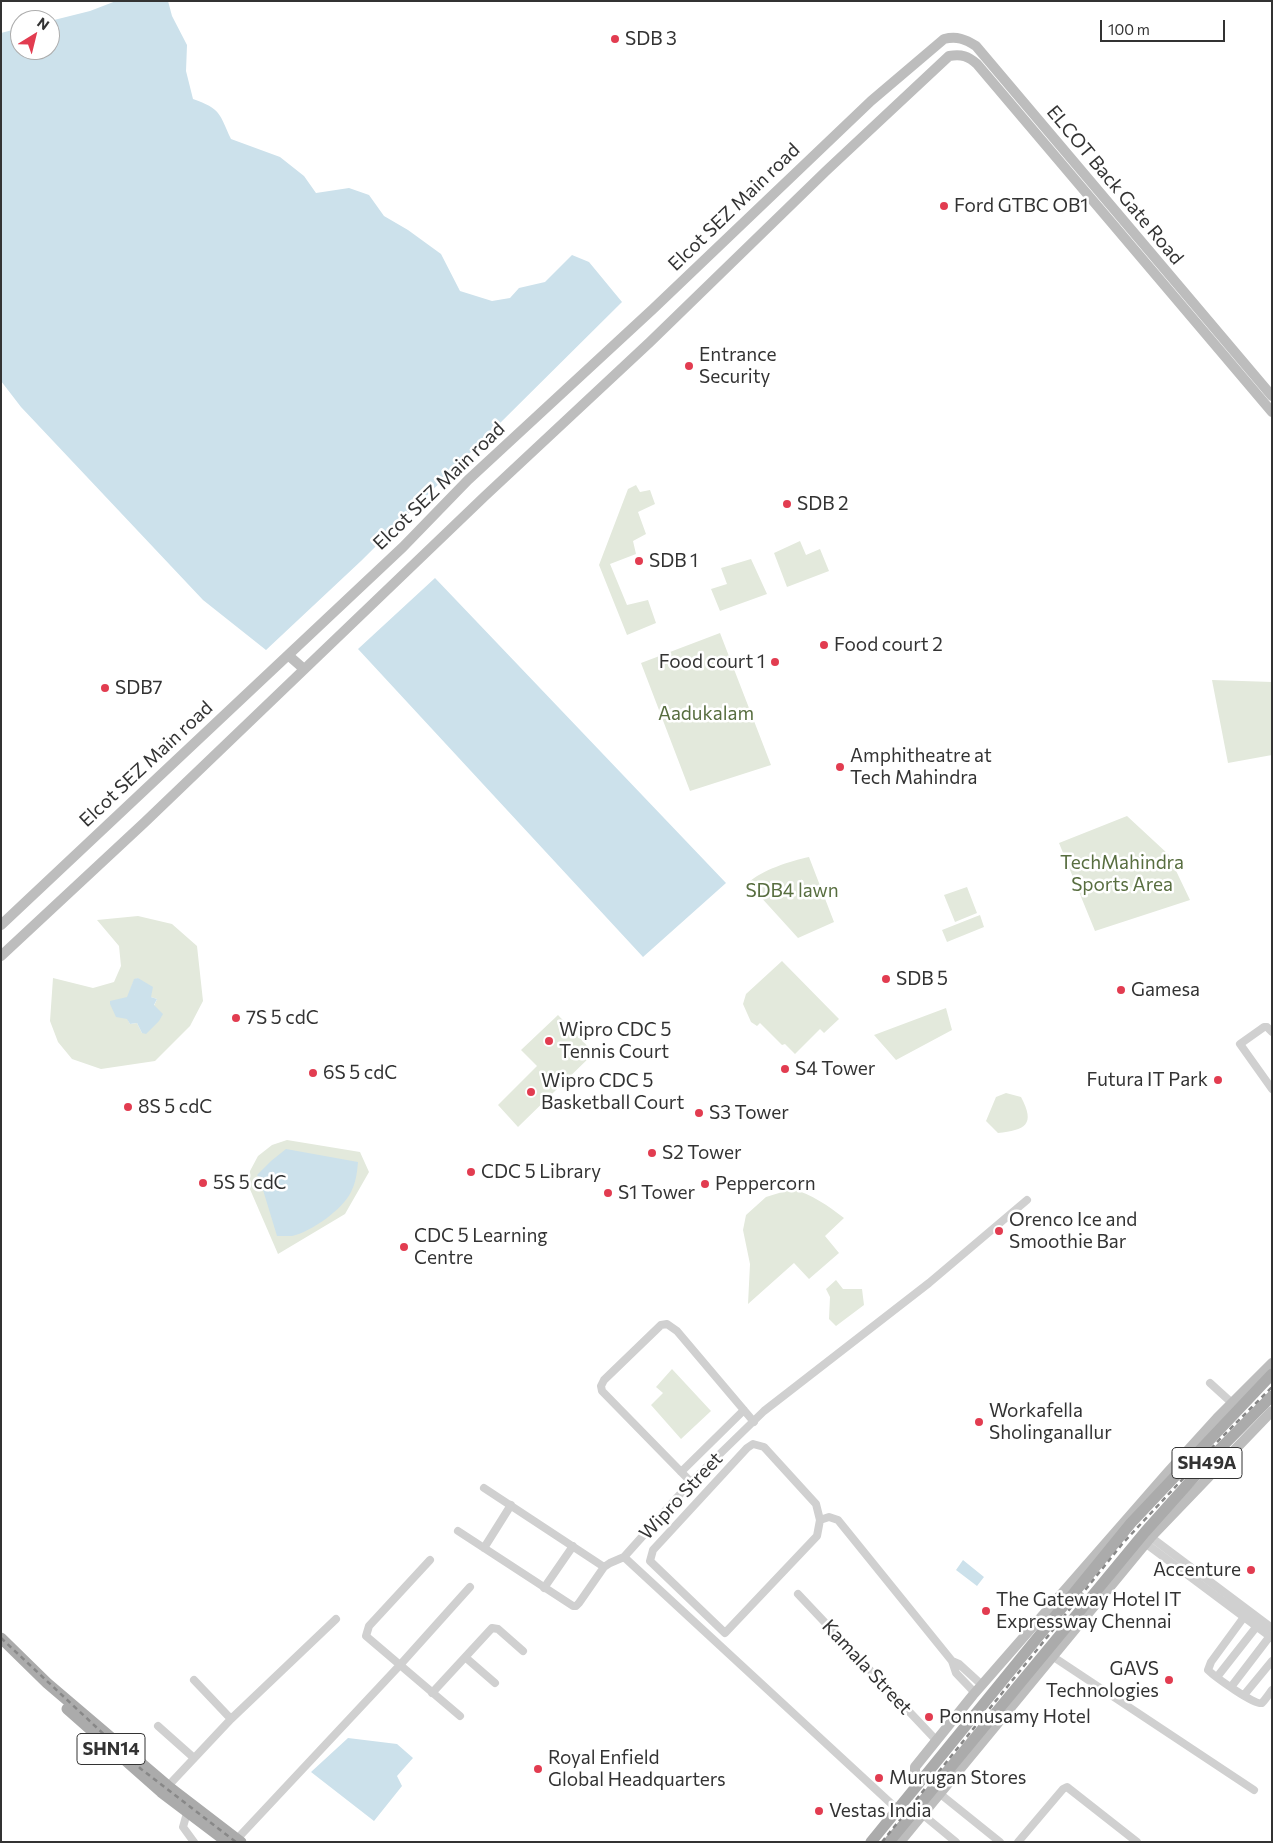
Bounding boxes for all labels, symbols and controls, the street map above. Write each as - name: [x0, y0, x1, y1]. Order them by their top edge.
- north arrow: [10, 10, 60, 60]
- scale bar: [1103, 10, 1228, 42]
- text: N: [34, 13, 53, 33]
- text: 100 m: [1108, 20, 1150, 38]
- place label: SDB 3: [625, 28, 677, 50]
- marker: SDB 3: [609, 33, 621, 45]
- street label: ELCOT Back Gate Road: [1042, 101, 1188, 269]
- street label: Elcot SEZ Main road: [664, 138, 804, 276]
- place label: Ford GTBC OB1: [954, 195, 1088, 217]
- marker: Ford GTBC OB1: [938, 200, 950, 212]
- place label: Entrance Security: [699, 344, 777, 388]
- marker: Entrance Security: [683, 360, 695, 372]
- street label: Elcot SEZ Main road: [369, 417, 509, 555]
- place label: SDB 2: [797, 493, 849, 515]
- marker: SDB 2: [781, 498, 793, 510]
- place label: SDB 1: [649, 550, 698, 572]
- marker: SDB 1: [633, 555, 645, 567]
- place label: Food court 2: [834, 634, 943, 656]
- marker: Food court 2: [818, 639, 830, 651]
- place label: Food court 1: [659, 651, 765, 673]
- marker: Food court 1: [769, 656, 781, 668]
- place label: SDB7: [115, 677, 162, 699]
- marker: SDB7: [99, 682, 111, 694]
- street label: Elcot SEZ Main road: [75, 696, 217, 832]
- park label: Aadukalam: [658, 703, 754, 725]
- place label: Amphitheatre at Tech Mahindra: [850, 745, 992, 789]
- marker: Amphitheatre at Tech Mahindra: [834, 761, 846, 773]
- park label: TechMahindra Sports Area: [1060, 852, 1184, 896]
- park label: SDB4 lawn: [745, 880, 839, 902]
- place label: SDB 5: [896, 968, 948, 990]
- marker: SDB 5: [880, 973, 892, 985]
- place label: Gamesa: [1131, 979, 1200, 1001]
- marker: Gamesa: [1115, 984, 1127, 996]
- place label: 7S 5 cdC: [246, 1007, 319, 1029]
- marker: 7S 5 cdC: [230, 1012, 242, 1024]
- place label: Wipro CDC 5 Tennis Court: [559, 1019, 671, 1063]
- marker: Wipro CDC 5 Tennis Court: [543, 1035, 555, 1047]
- place label: S4 Tower: [795, 1058, 875, 1080]
- place label: 6S 5 cdC: [323, 1062, 397, 1084]
- marker: S4 Tower: [779, 1063, 791, 1075]
- marker: 6S 5 cdC: [307, 1067, 319, 1079]
- place label: Futura IT Park: [1087, 1069, 1208, 1091]
- place label: Wipro CDC 5 Basketball Court: [541, 1070, 684, 1114]
- marker: Futura IT Park: [1212, 1074, 1224, 1086]
- marker: Wipro CDC 5 Basketball Court: [525, 1086, 537, 1098]
- place label: 8S 5 cdC: [138, 1096, 212, 1118]
- marker: 8S 5 cdC: [122, 1101, 134, 1113]
- place label: S3 Tower: [709, 1102, 789, 1124]
- marker: S3 Tower: [693, 1107, 705, 1119]
- place label: S2 Tower: [662, 1142, 742, 1164]
- marker: S2 Tower: [646, 1147, 658, 1159]
- place label: CDC 5 Library: [481, 1161, 601, 1183]
- marker: CDC 5 Library: [465, 1166, 477, 1178]
- place label: 5S 5 cdC: [213, 1172, 287, 1194]
- place label: Peppercorn: [715, 1173, 816, 1195]
- marker: 5S 5 cdC: [197, 1177, 209, 1189]
- marker: Peppercorn: [699, 1178, 711, 1190]
- place label: S1 Tower: [618, 1182, 695, 1204]
- marker: S1 Tower: [602, 1187, 614, 1199]
- place label: Orenco Ice and Smoothie Bar: [1009, 1209, 1137, 1253]
- place label: CDC 5 Learning Centre: [414, 1225, 548, 1269]
- marker: Orenco Ice and Smoothie Bar: [993, 1225, 1005, 1237]
- marker: CDC 5 Learning Centre: [398, 1241, 410, 1253]
- place label: Workafella Sholinganallur: [989, 1400, 1112, 1444]
- marker: Workafella Sholinganallur: [973, 1416, 985, 1428]
- street label: Wipro Street: [635, 1447, 727, 1545]
- road number: SH49A: [1172, 1448, 1242, 1479]
- place label: Accenture: [1153, 1559, 1241, 1581]
- marker: Accenture: [1245, 1564, 1257, 1576]
- place label: The Gateway Hotel IT Expressway Chennai: [996, 1589, 1181, 1633]
- marker: The Gateway Hotel IT Expressway Chennai: [980, 1605, 992, 1617]
- street label: Kamala Street: [817, 1615, 917, 1719]
- place label: GAVS Technologies: [1046, 1658, 1159, 1702]
- marker: GAVS Technologies: [1163, 1674, 1175, 1686]
- place label: Ponnusamy Hotel: [939, 1706, 1091, 1728]
- marker: Ponnusamy Hotel: [923, 1711, 935, 1723]
- road number: SHN14: [77, 1734, 145, 1765]
- place label: Royal Enfield Global Headquarters: [548, 1747, 726, 1791]
- marker: Royal Enfield Global Headquarters: [532, 1763, 544, 1775]
- place label: Murugan Stores: [889, 1767, 1026, 1789]
- marker: Murugan Stores: [873, 1772, 885, 1784]
- place label: Vestas India: [829, 1800, 931, 1822]
- marker: Vestas India: [813, 1805, 825, 1817]

